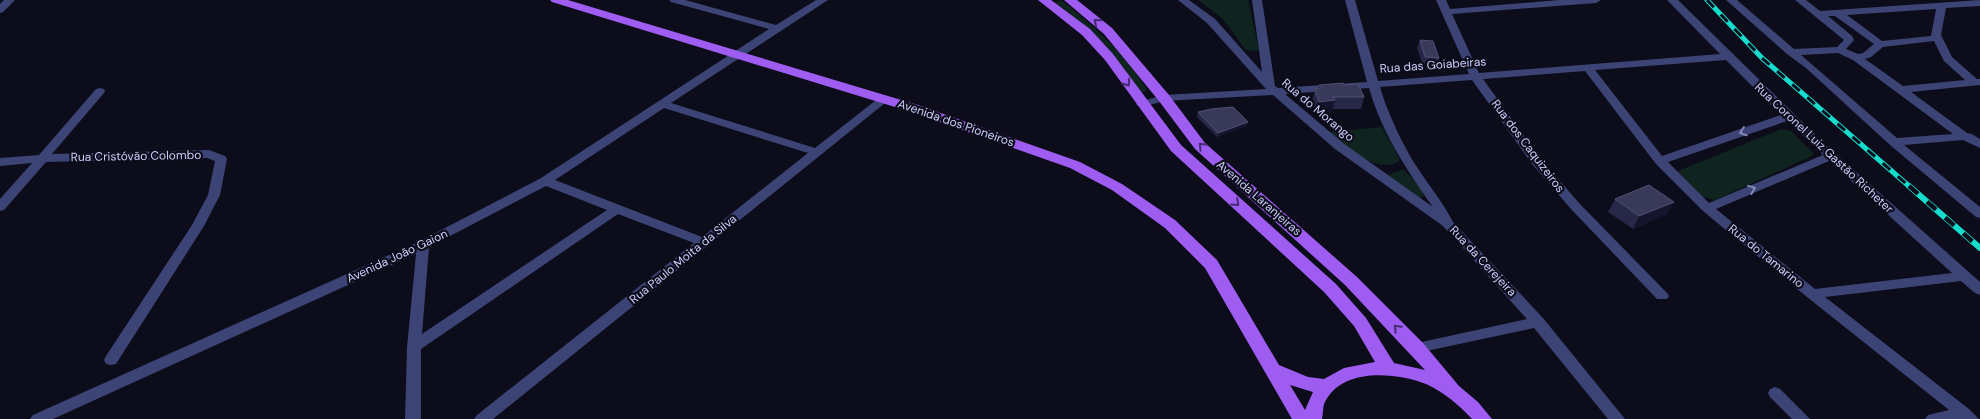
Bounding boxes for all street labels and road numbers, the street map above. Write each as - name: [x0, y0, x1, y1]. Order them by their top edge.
- street label: Rua das Goiabeiras: [1379, 53, 1487, 77]
- street label: Rua do Morango: [1278, 75, 1358, 145]
- street label: Rua Coronel Luiz Gastão Richeter: [1751, 79, 1897, 217]
- street label: Avenida dos Pioneiros: [896, 96, 1016, 150]
- street label: Rua dos Caquizeiros: [1488, 96, 1568, 196]
- street label: Rua Cristóvão Colombo: [71, 147, 201, 165]
- street label: Avenida Laranjeiras: [1213, 157, 1305, 239]
- street label: Rua Paulo Moita da Silva: [626, 211, 740, 307]
- street label: Rua do Tamarino: [1725, 221, 1807, 291]
- street label: Rua da Cerejeira: [1446, 222, 1520, 300]
- street label: Avenida João Gaion: [344, 226, 450, 286]

